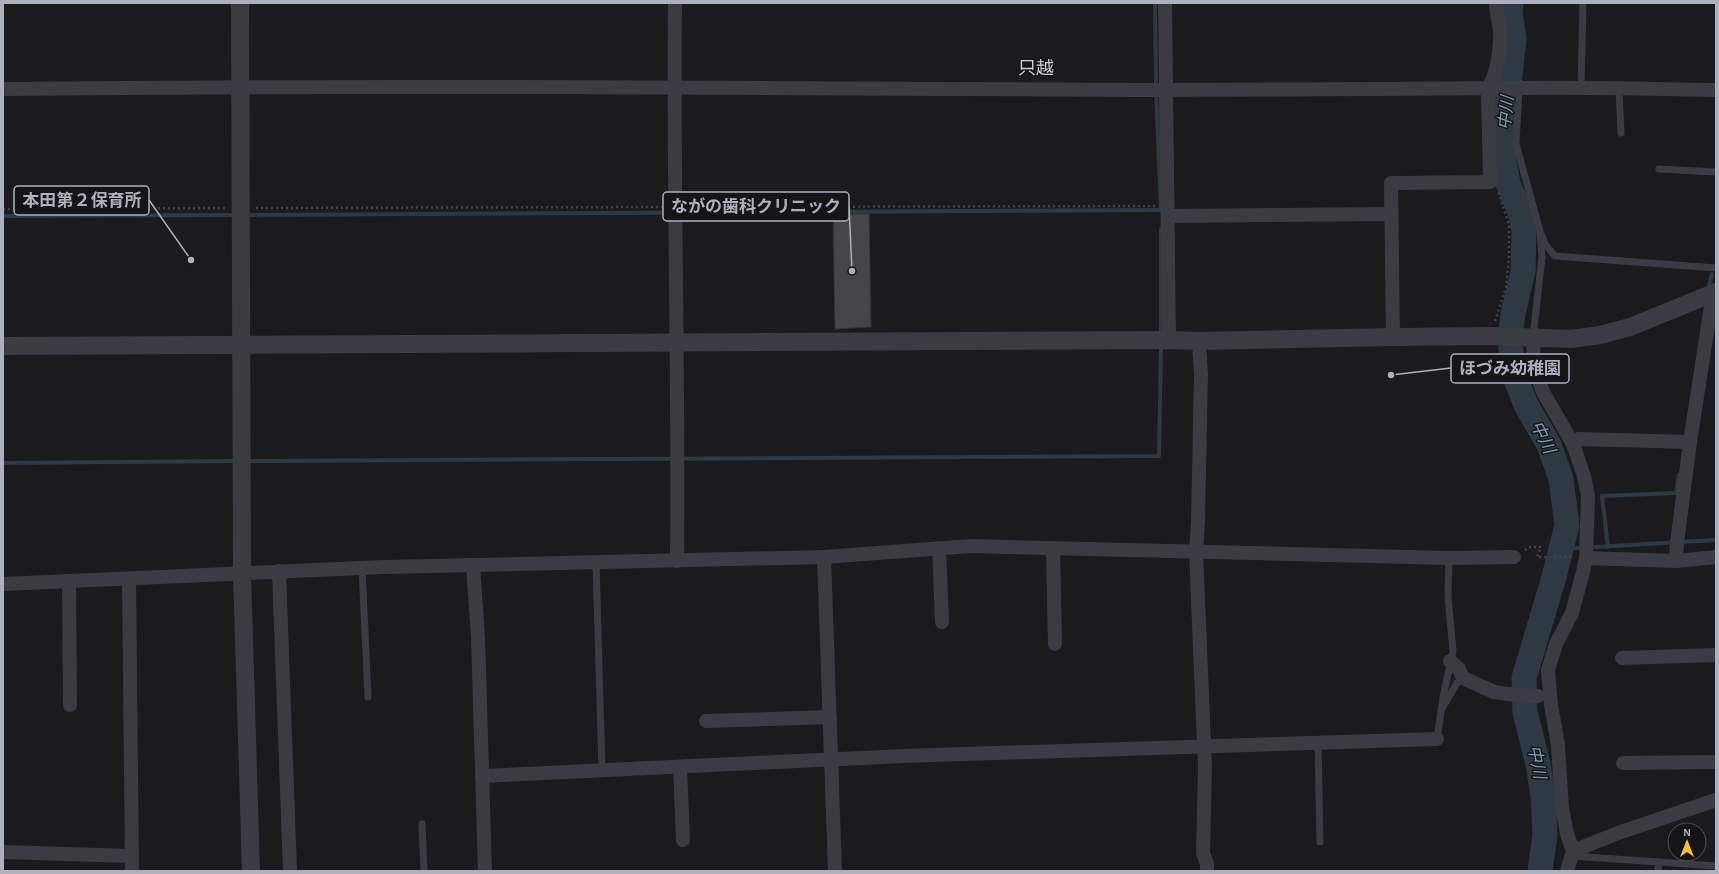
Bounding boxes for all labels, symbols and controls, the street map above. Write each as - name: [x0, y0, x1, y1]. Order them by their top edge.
- district label: 只越: [1018, 59, 1054, 78]
- water label: 中川: [1495, 93, 1516, 131]
- callout: 本田第２保育所: [14, 186, 149, 215]
- text: 本田第２保育所: [23, 191, 142, 209]
- callout: ながの歯科クリニック: [663, 192, 849, 221]
- text: ながの歯科クリニック: [671, 197, 841, 215]
- callout: ほづみ幼稚園: [1451, 354, 1569, 383]
- text: ほづみ幼稚園: [1459, 359, 1561, 377]
- water label: 中川: [1528, 418, 1560, 458]
- water label: 中川: [1525, 743, 1550, 782]
- north arrow: [1667, 822, 1707, 862]
- text: N: [1683, 827, 1691, 838]

